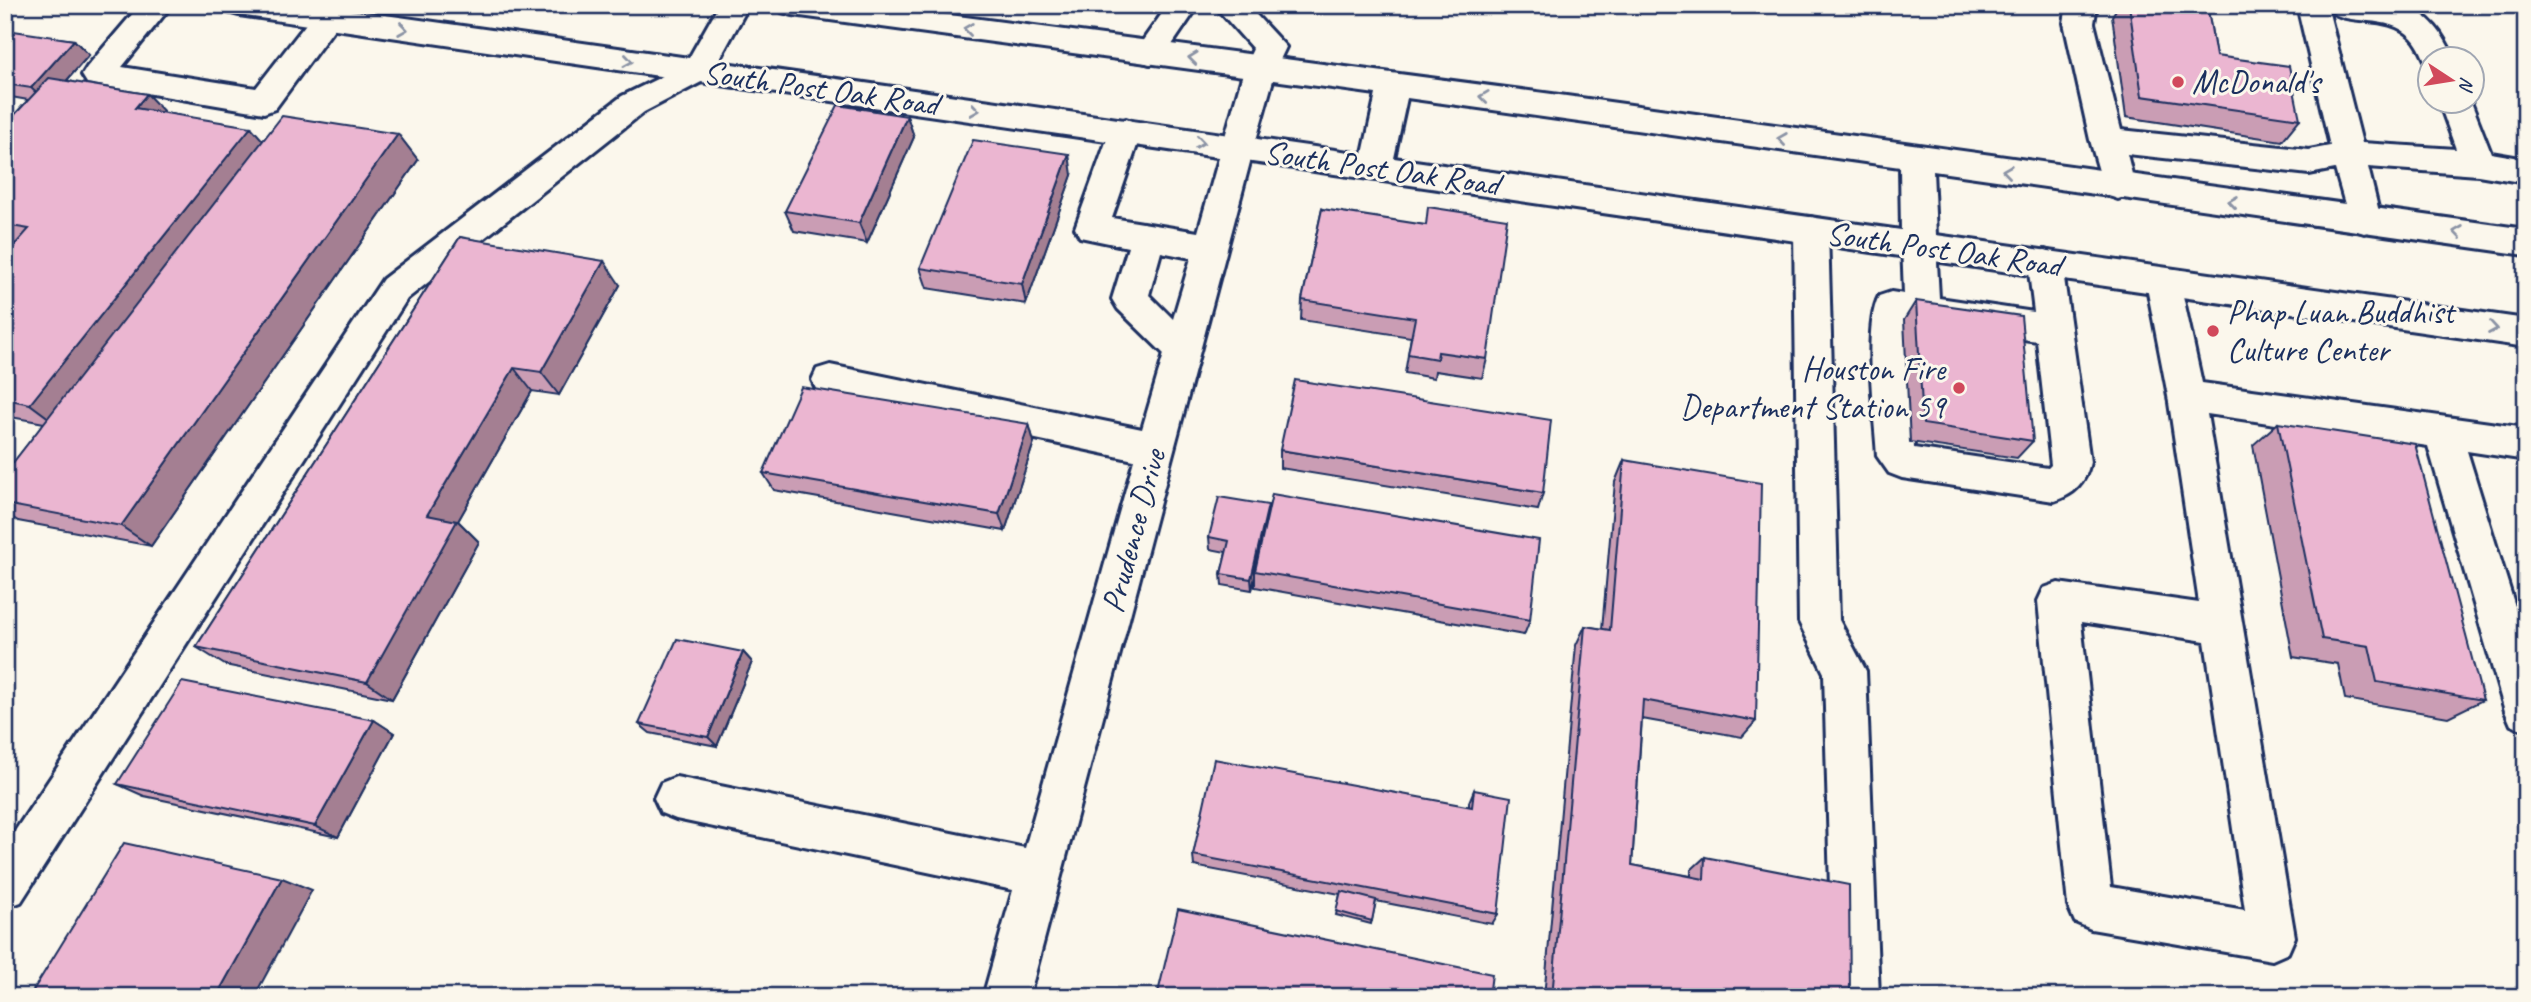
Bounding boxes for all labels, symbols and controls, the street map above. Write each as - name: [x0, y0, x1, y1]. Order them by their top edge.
- one-way arrow: [397, 21, 409, 36]
- one-way arrow: [962, 21, 974, 36]
- north arrow: [2416, 46, 2486, 116]
- street label: South Post Oak Road: [701, 51, 946, 126]
- one-way arrow: [1187, 51, 1198, 66]
- one-way arrow: [623, 53, 634, 68]
- place label: McDonald's: [2192, 61, 2323, 103]
- marker: McDonald's: [2170, 74, 2186, 90]
- text: N: [2453, 75, 2480, 95]
- one-way arrow: [1478, 90, 1490, 105]
- one-way arrow: [969, 102, 981, 117]
- street label: South Post Oak Road: [1262, 131, 1507, 206]
- one-way arrow: [1776, 132, 1788, 147]
- one-way arrow: [1194, 134, 1206, 149]
- one-way arrow: [2001, 163, 2013, 178]
- one-way arrow: [2227, 194, 2239, 209]
- street label: South Post Oak Road: [1824, 212, 2069, 287]
- one-way arrow: [2452, 225, 2464, 240]
- place label: Phap Luan Buddhist Culture Center: [2227, 291, 2457, 371]
- one-way arrow: [2487, 320, 2499, 335]
- marker: Phap Luan Buddhist Culture Center: [2205, 323, 2221, 339]
- place label: Houston Fire Department Station 59: [1680, 348, 1948, 428]
- marker: Houston Fire Department Station 59: [1951, 380, 1967, 396]
- street label: Prudence Drive: [1091, 443, 1176, 617]

